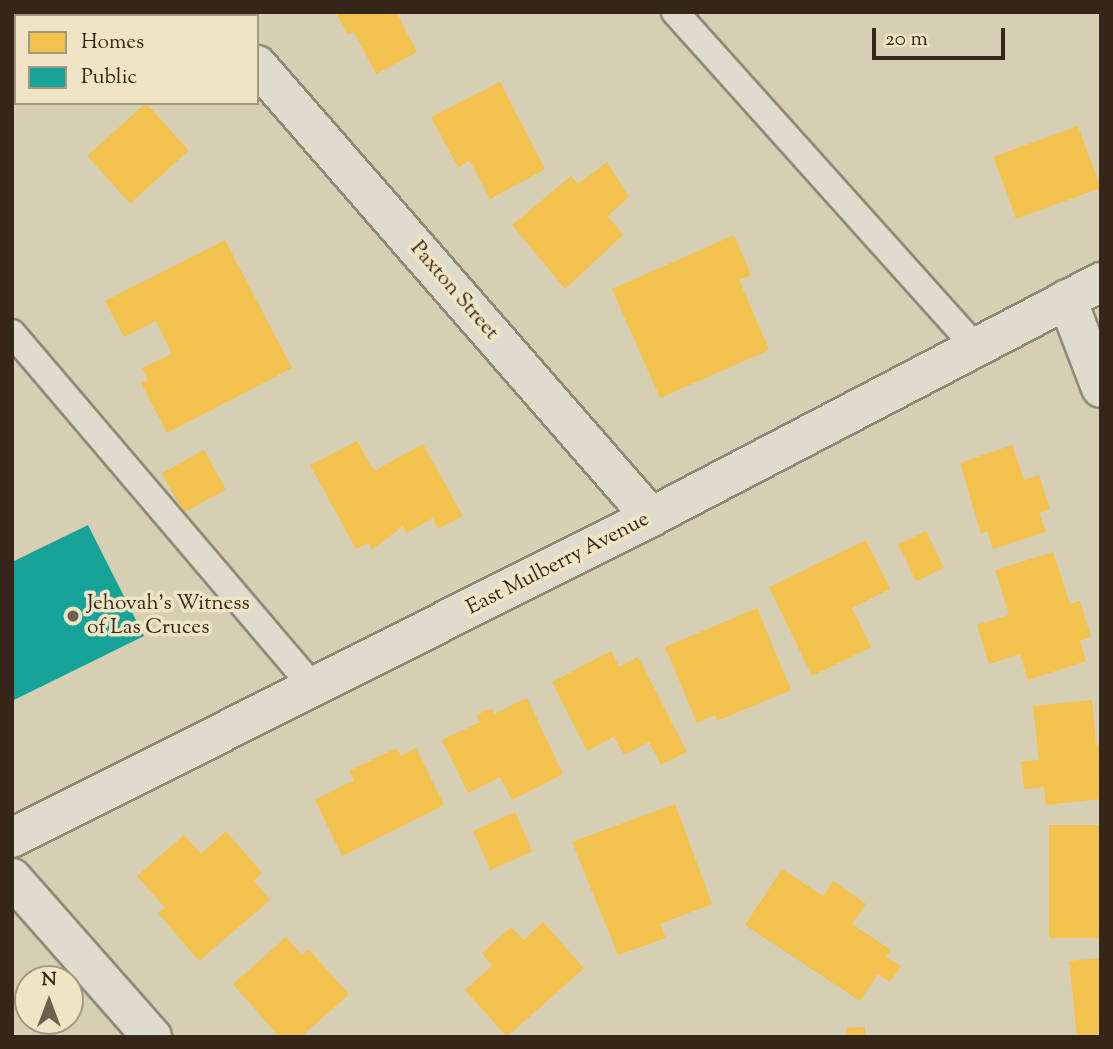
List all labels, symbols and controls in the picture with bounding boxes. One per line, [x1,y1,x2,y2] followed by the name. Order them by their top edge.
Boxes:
[14,14,259,105] legend
[875,14,1008,58] scale bar
[885,25,928,55] text: 20 m
[81,28,144,58] text: Homes
[81,63,137,93] text: Public
[404,237,504,345] street label: Paxton Street
[463,507,653,621] street label: East Mulberry Avenue
[87,591,250,641] place label: Jehovah's Witness of Las Cruces
[65,608,81,624] marker: Jehovah's Witness of Las Cruces
[14,965,84,1035] north arrow
[41,967,57,994] text: N

